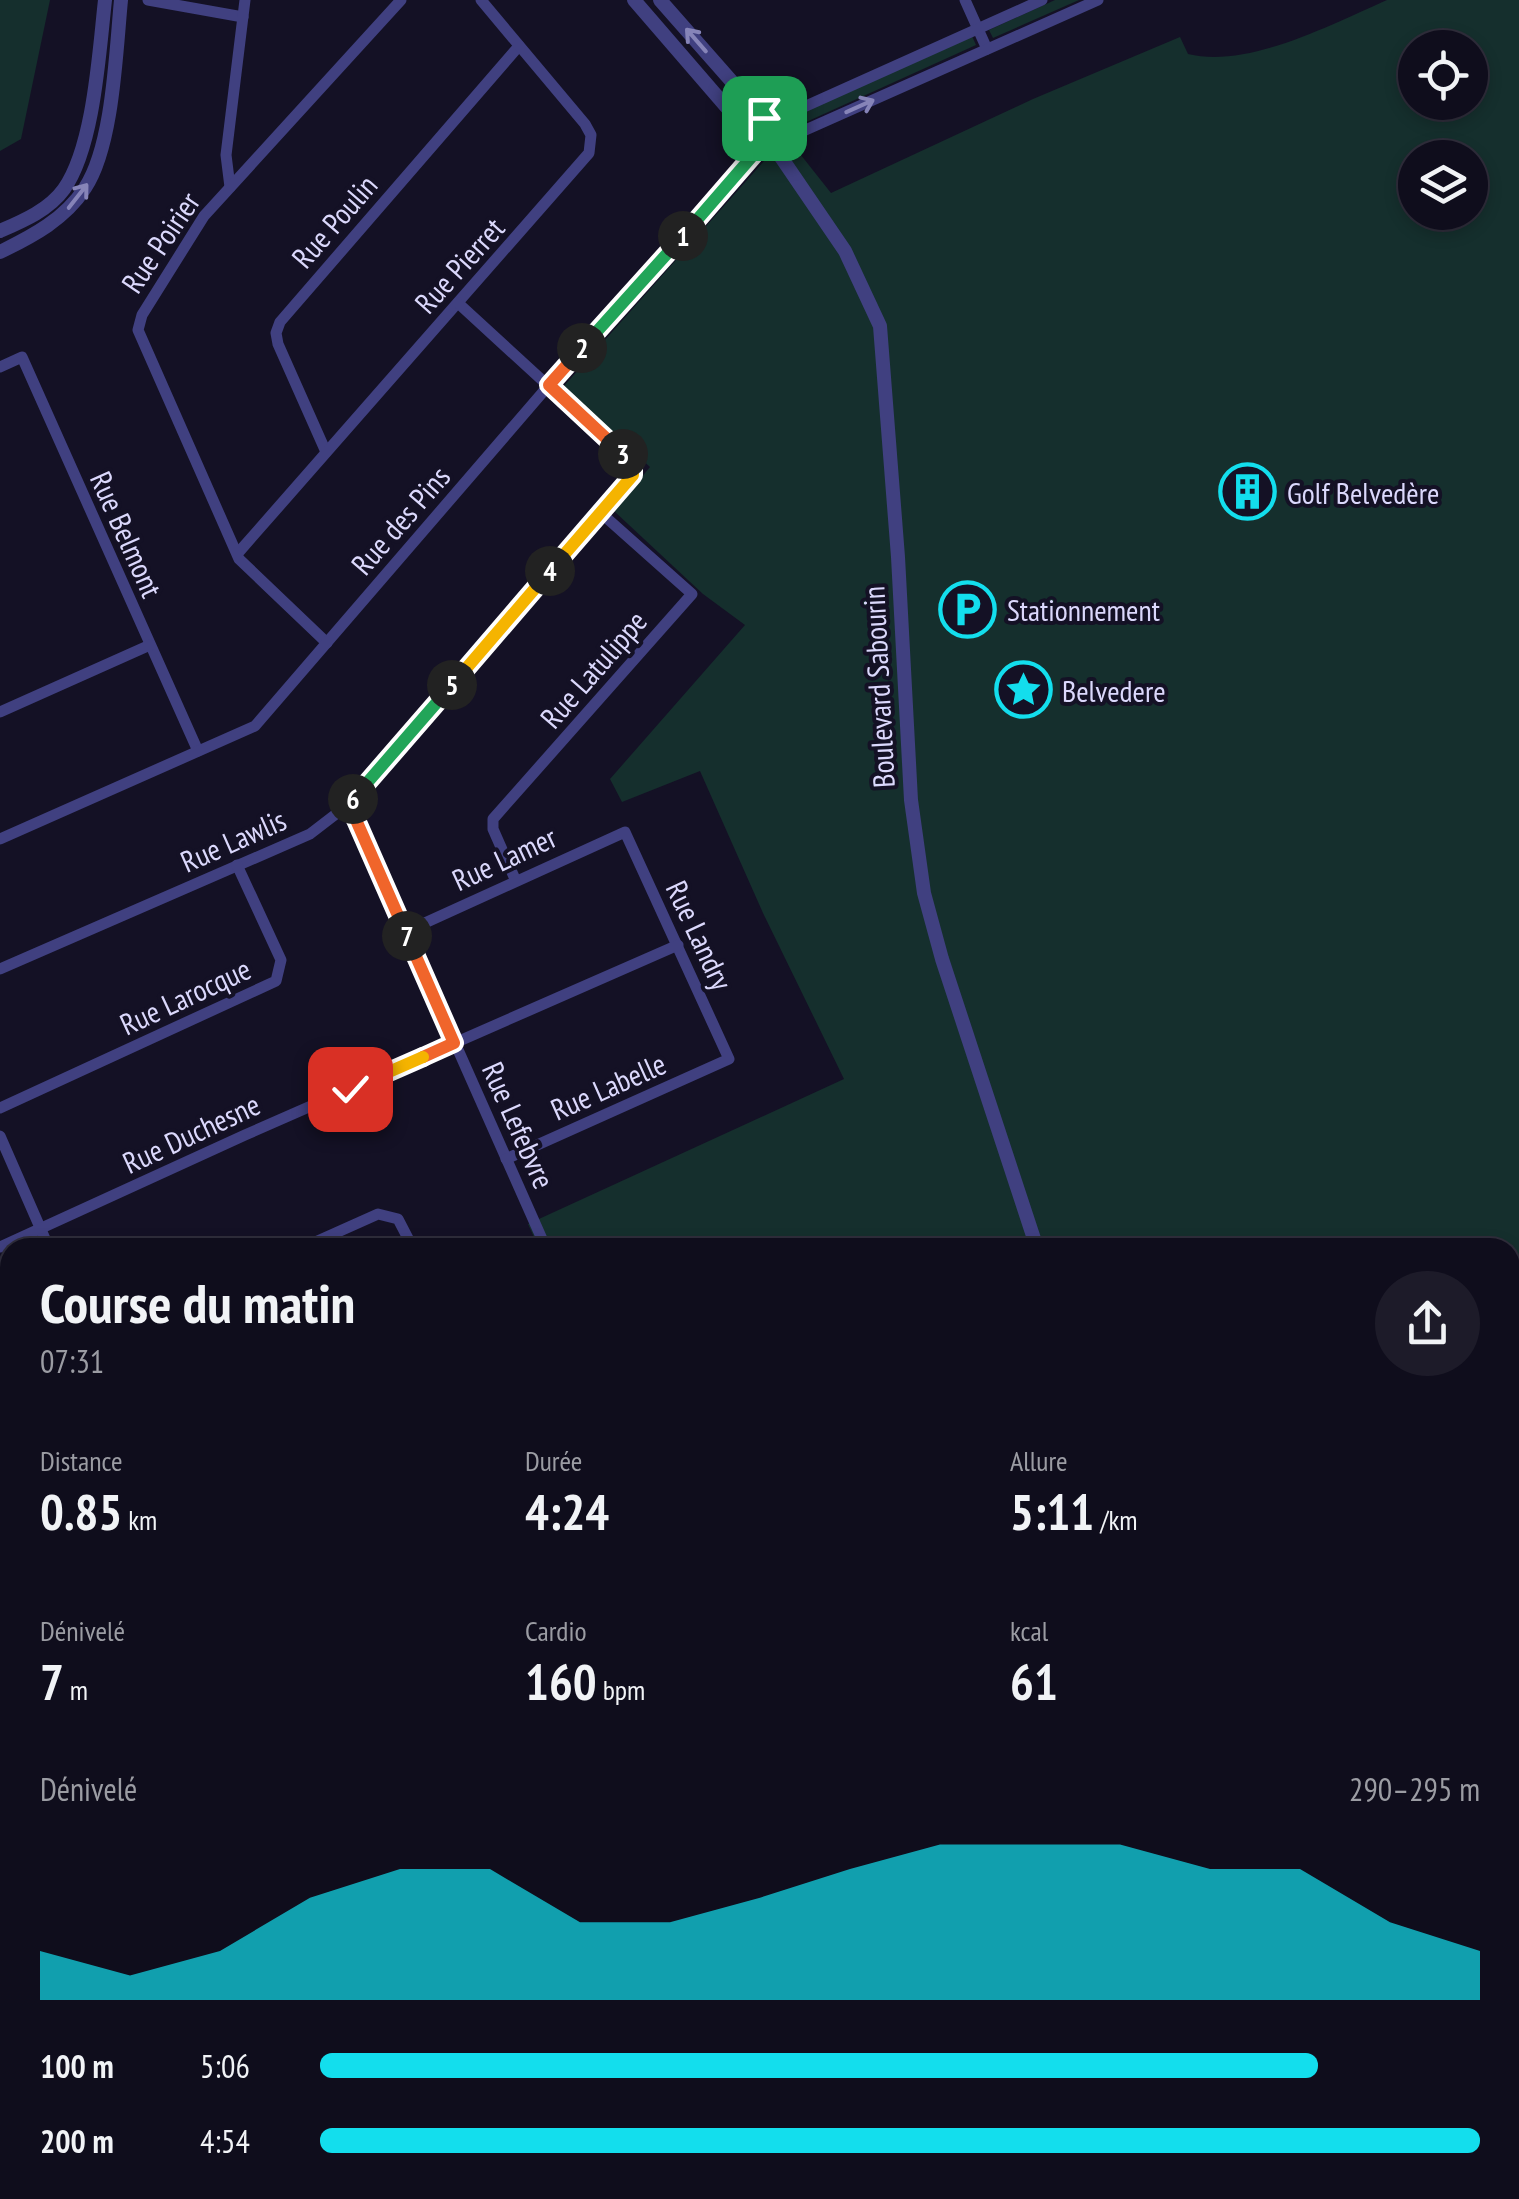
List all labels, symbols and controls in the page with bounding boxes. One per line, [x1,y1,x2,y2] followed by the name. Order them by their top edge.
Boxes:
[684,28,707,53] one-way arrow
[1398,30,1488,230] map controls
[1398,30,1488,120] button: locate
[722,76,807,161] pin
[737,91,792,146] icon: arrive
[844,96,875,114] one-way arrow
[1398,140,1488,230] button: layers
[283,166,385,276] street label: Rue Poulin
[67,183,89,209] one-way arrow
[112,183,208,300] street label: Rue Poirier
[406,208,513,321] street label: Rue Pierret
[658,211,708,261] pin: 1
[676,217,690,254] text: 1
[557,323,607,373] pin: 2
[575,329,589,366] text: 2
[598,429,648,479] pin: 3
[616,435,630,472] text: 3
[342,458,458,582] street label: Rue des Pins
[1218,462,1278,522] building icon: Golf Belvedère
[82,465,172,604] street label: Rue Belmont
[1287,473,1439,512] place label: Golf Belvedère
[525,546,575,596] pin: 4
[543,552,557,589] text: 4
[938,579,998,639] parking icon: Stationnement
[853,585,903,789] street label: Boulevard Sabourin
[1007,590,1161,629] place label: Stationnement
[531,602,655,736] street label: Rue Latulippe
[427,660,477,710] pin: 5
[993,660,1053,720] place icon: Belvedere
[445,666,459,703] text: 5
[1062,671,1166,710] place label: Belvedere
[328,774,378,824] pin: 6
[346,780,360,817] text: 6
[174,800,292,880] street label: Rue Lawlis
[446,817,563,899] street label: Rue Lamer
[658,874,742,996] street label: Rue Landry
[382,911,432,961] pin: 7
[400,917,414,954] text: 7
[113,949,257,1043] street label: Rue Larocque
[544,1043,672,1129] street label: Rue Labelle
[308,1047,393,1132] pin
[474,1056,564,1194] street label: Rue Lefebvre
[323,1062,378,1117] icon: check
[116,1084,266,1182] street label: Rue Duchesne
[40,1267,355,1338] text: Course du matin
[1375,1271,1480,1376] button: share
[40,1340,104,1382] text: 07:31
[40,1442,123,1479] text: Distance
[525,1442,582,1479] text: Durée
[1010,1442,1068,1479] text: Allure
[40,1479,122,1544] text: 0.85
[525,1479,609,1544] text: 4:24
[1010,1479,1094,1544] text: 5:11
[122,1501,157,1538] text: km
[1094,1501,1138,1538] text: /km
[40,1612,125,1649] text: Dénivelé
[525,1612,587,1649] text: Cardio
[1010,1612,1048,1649] text: kcal
[40,1649,64,1714] text: 7
[525,1649,597,1714] text: 160
[1010,1649,1058,1714] text: 61
[64,1671,88,1708] text: m
[597,1671,645,1708] text: bpm
[40,1768,137,1810] text: Dénivelé
[1349,1768,1480,1810] text: 290–295 m
[40,2045,114,2087] text: 100 m
[200,2045,250,2087] text: 5:06
[40,2120,114,2162] text: 200 m
[200,2120,250,2162] text: 4:54

